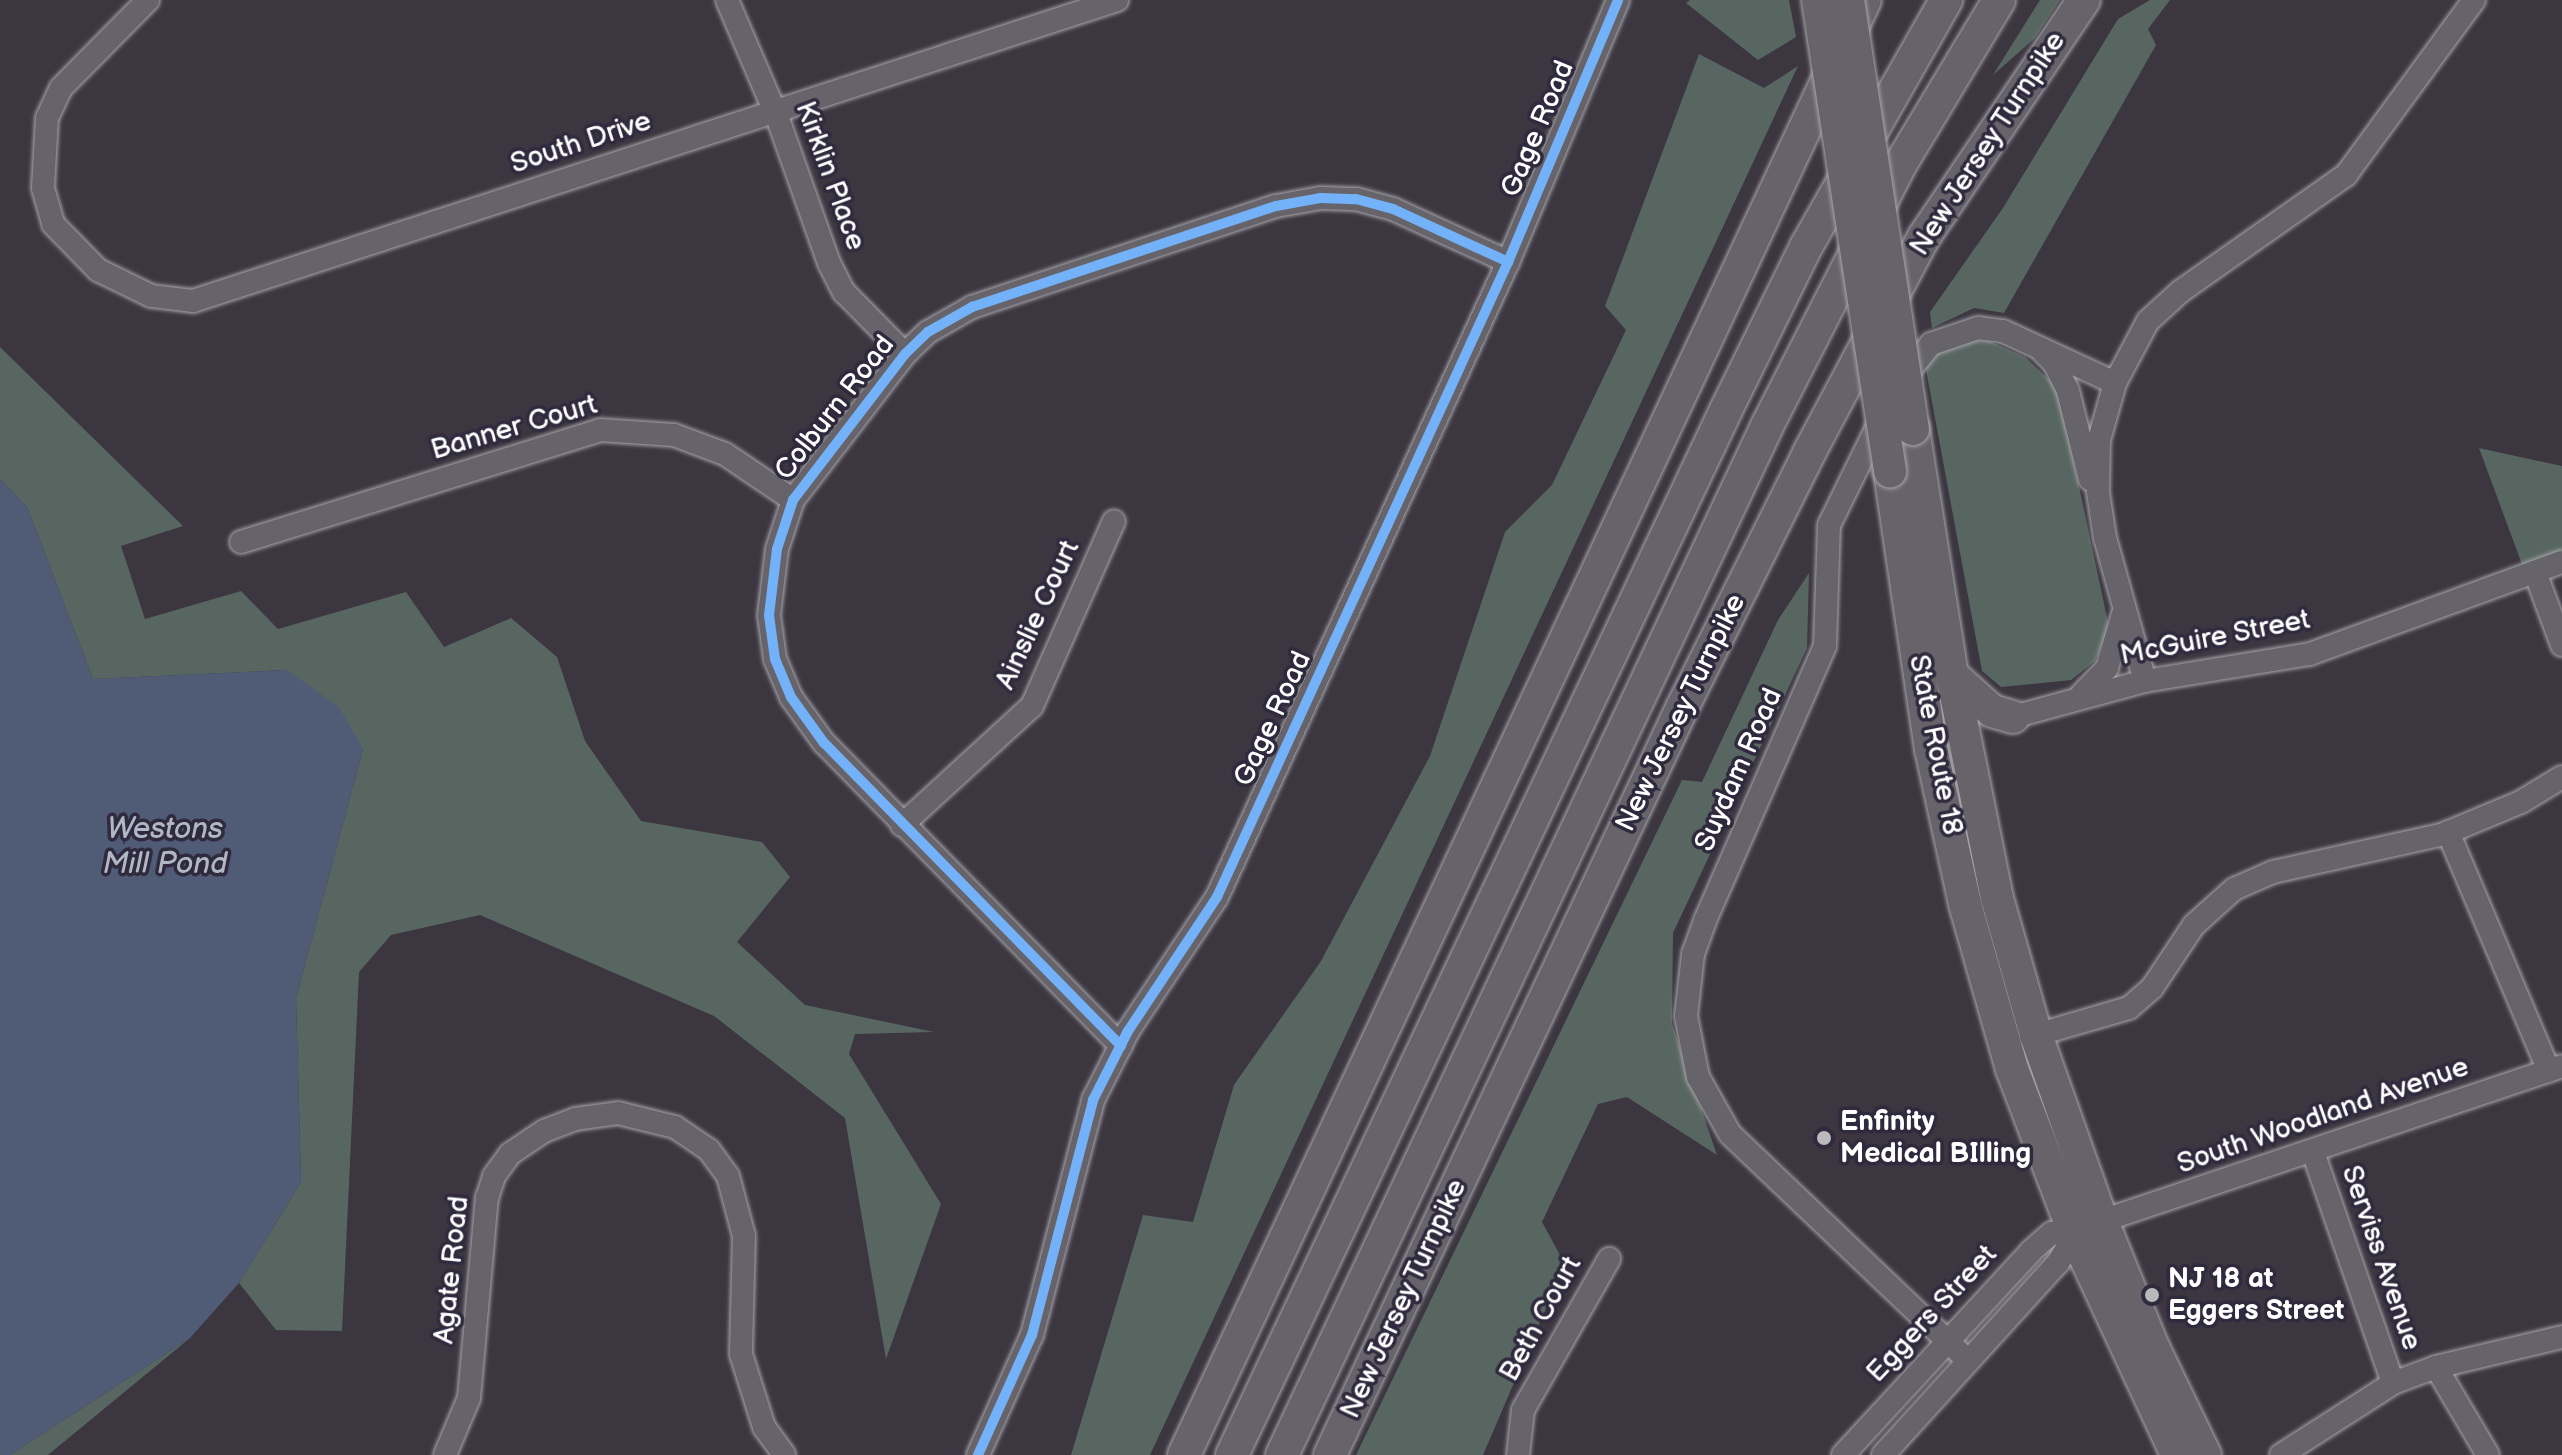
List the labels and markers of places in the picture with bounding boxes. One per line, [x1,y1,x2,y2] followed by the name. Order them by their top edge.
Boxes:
[1840,1105,2031,1171] place label: Enfinity Medical BIlling
[1815,1129,1833,1147] marker: Enfinity Medical BIlling
[2168,1262,2344,1328] place label: NJ 18 at Eggers Street
[2143,1286,2161,1304] marker: NJ 18 at Eggers Street

